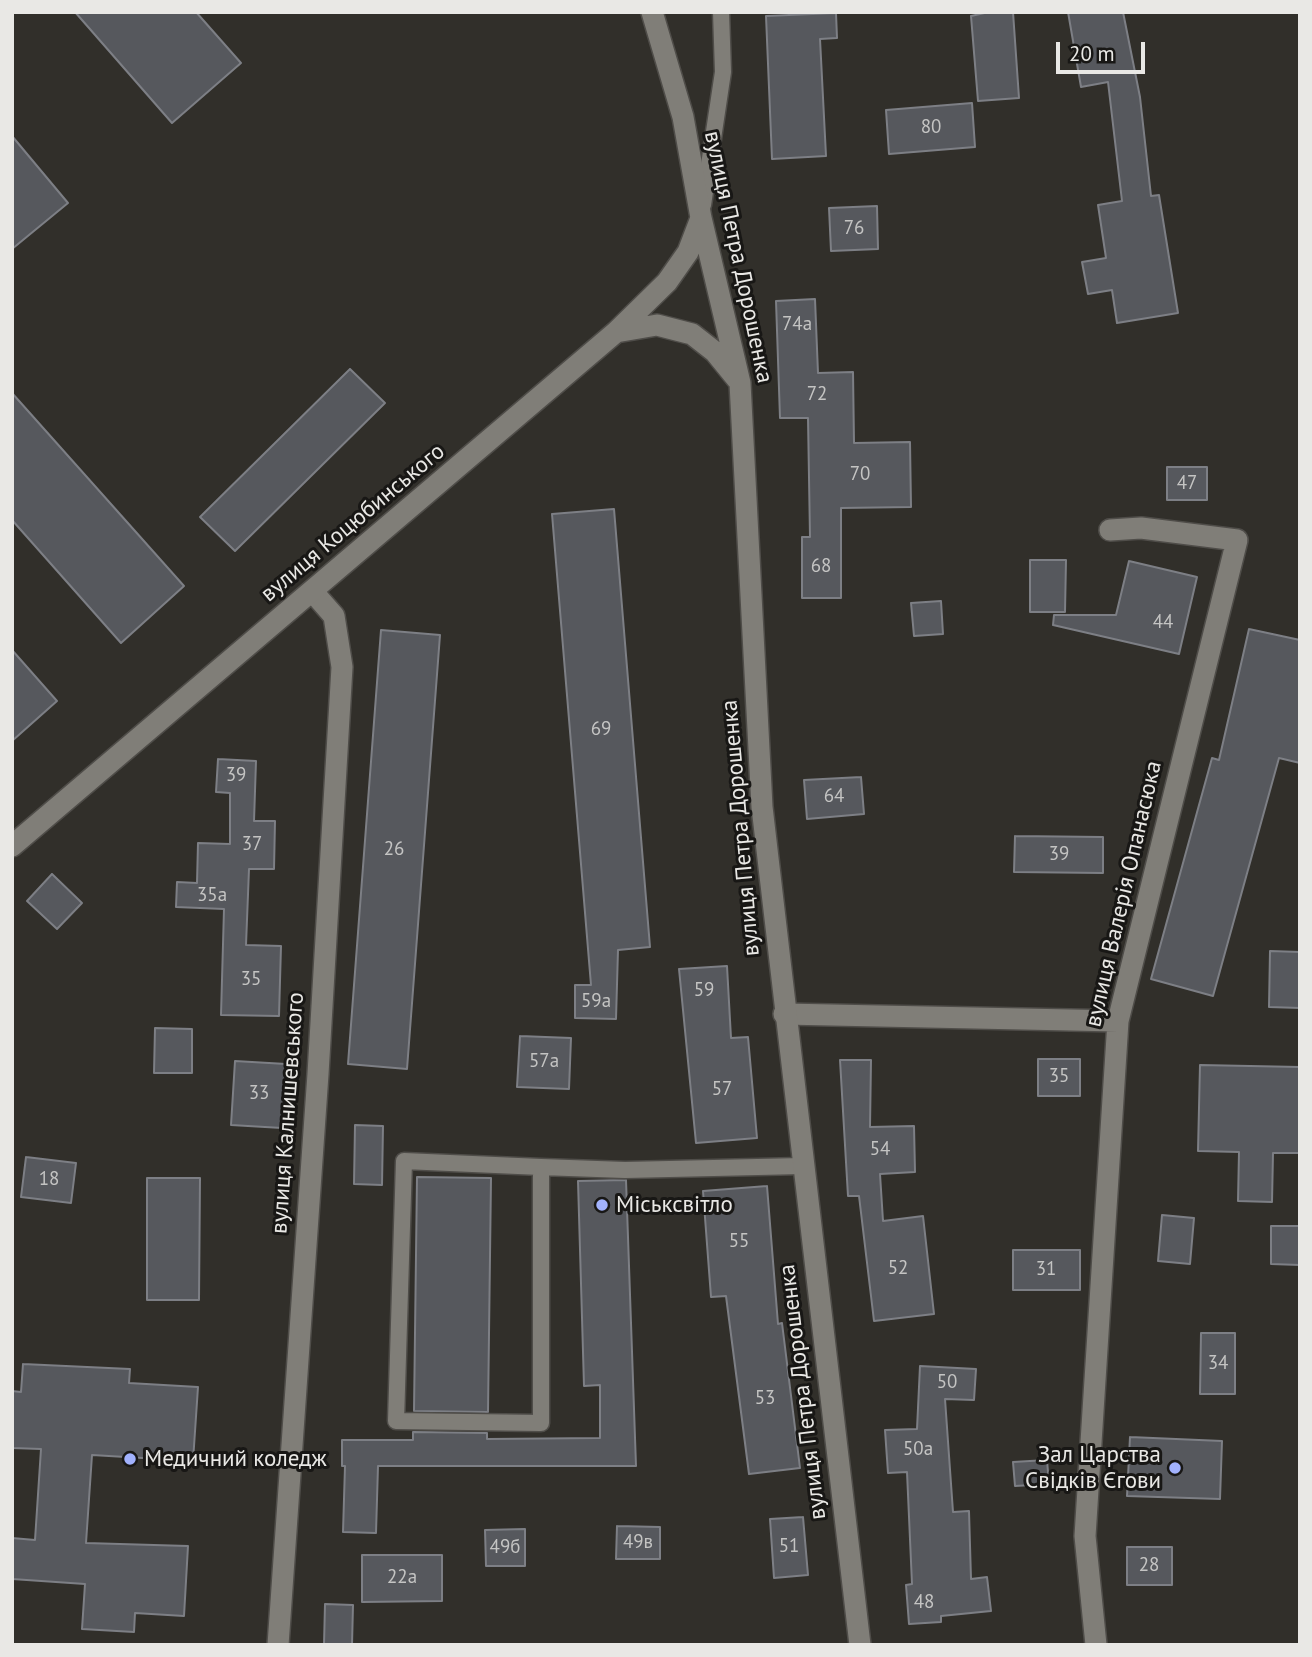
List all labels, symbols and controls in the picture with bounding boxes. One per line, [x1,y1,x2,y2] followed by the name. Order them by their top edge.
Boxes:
[1060,28,1149,72] scale bar
[1069,40,1115,67] text: 20 m
[921,117,941,139] house number: 80
[698,128,778,386] street label: вулиця Петра Дорошенка
[844,218,864,240] house number: 76
[782,314,812,336] house number: 74а
[807,384,827,406] house number: 72
[255,438,451,608] street label: вулиця Коцюбинського
[850,464,870,486] house number: 70
[1177,473,1197,495] house number: 47
[811,556,831,578] house number: 68
[1153,612,1173,634] house number: 44
[716,699,766,957] street label: вулиця Петра Дорошенка
[591,719,611,741] house number: 69
[1080,758,1168,1030] street label: вулиця Валерія Опанасюка
[226,765,246,787] house number: 39
[824,786,844,808] house number: 64
[242,834,262,856] house number: 37
[384,839,404,861] house number: 26
[1049,844,1069,866] house number: 39
[197,885,227,907] house number: 35а
[241,969,261,991] house number: 35
[694,980,714,1002] house number: 59
[266,991,310,1235] street label: вулиця Калнишевського
[581,991,611,1013] house number: 59а
[529,1051,559,1073] house number: 57а
[1049,1066,1069,1088] house number: 35
[712,1079,732,1101] house number: 57
[249,1083,269,1105] house number: 33
[870,1139,890,1161] house number: 54
[39,1169,59,1191] house number: 18
[616,1191,733,1219] place label: Міськсвітло
[594,1197,610,1213] marker: Міськсвітло
[729,1231,749,1253] house number: 55
[888,1258,908,1280] house number: 52
[1036,1259,1056,1281] house number: 31
[774,1263,832,1521] street label: вулиця Петра Дорошенка
[1208,1353,1228,1375] house number: 34
[937,1372,957,1394] house number: 50
[755,1388,775,1410] house number: 53
[903,1439,933,1461] house number: 50а
[1025,1441,1161,1495] place label: Зал Царства Свідків Єгови
[144,1445,327,1473] place label: Медичний коледж
[122,1451,138,1467] marker: Медичний коледж
[1167,1460,1183,1476] marker: Зал Царства Свідків Єгови
[623,1532,653,1554] house number: 49в
[779,1536,799,1558] house number: 51
[490,1537,520,1559] house number: 49б
[1139,1555,1159,1577] house number: 28
[387,1567,417,1589] house number: 22а
[914,1592,934,1614] house number: 48

